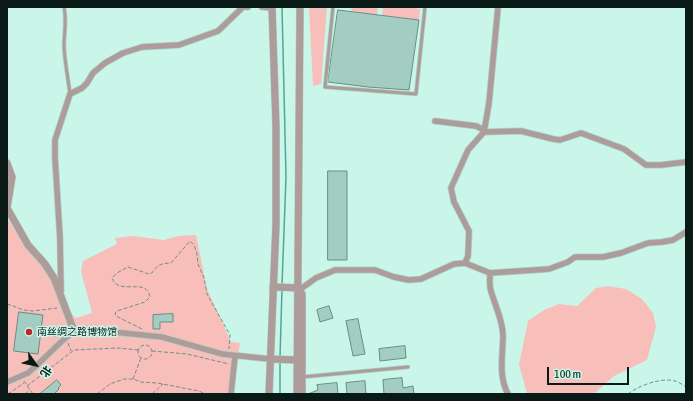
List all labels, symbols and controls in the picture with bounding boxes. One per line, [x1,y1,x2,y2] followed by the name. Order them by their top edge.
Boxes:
[37,326,117,338] place label: 南丝绸之路博物馆
[24,327,34,337] marker: 南丝绸之路博物馆
[16,345,56,385] north arrow
[549,359,631,385] scale bar
[38,364,54,379] text: 北
[554,367,581,381] text: 100 m

